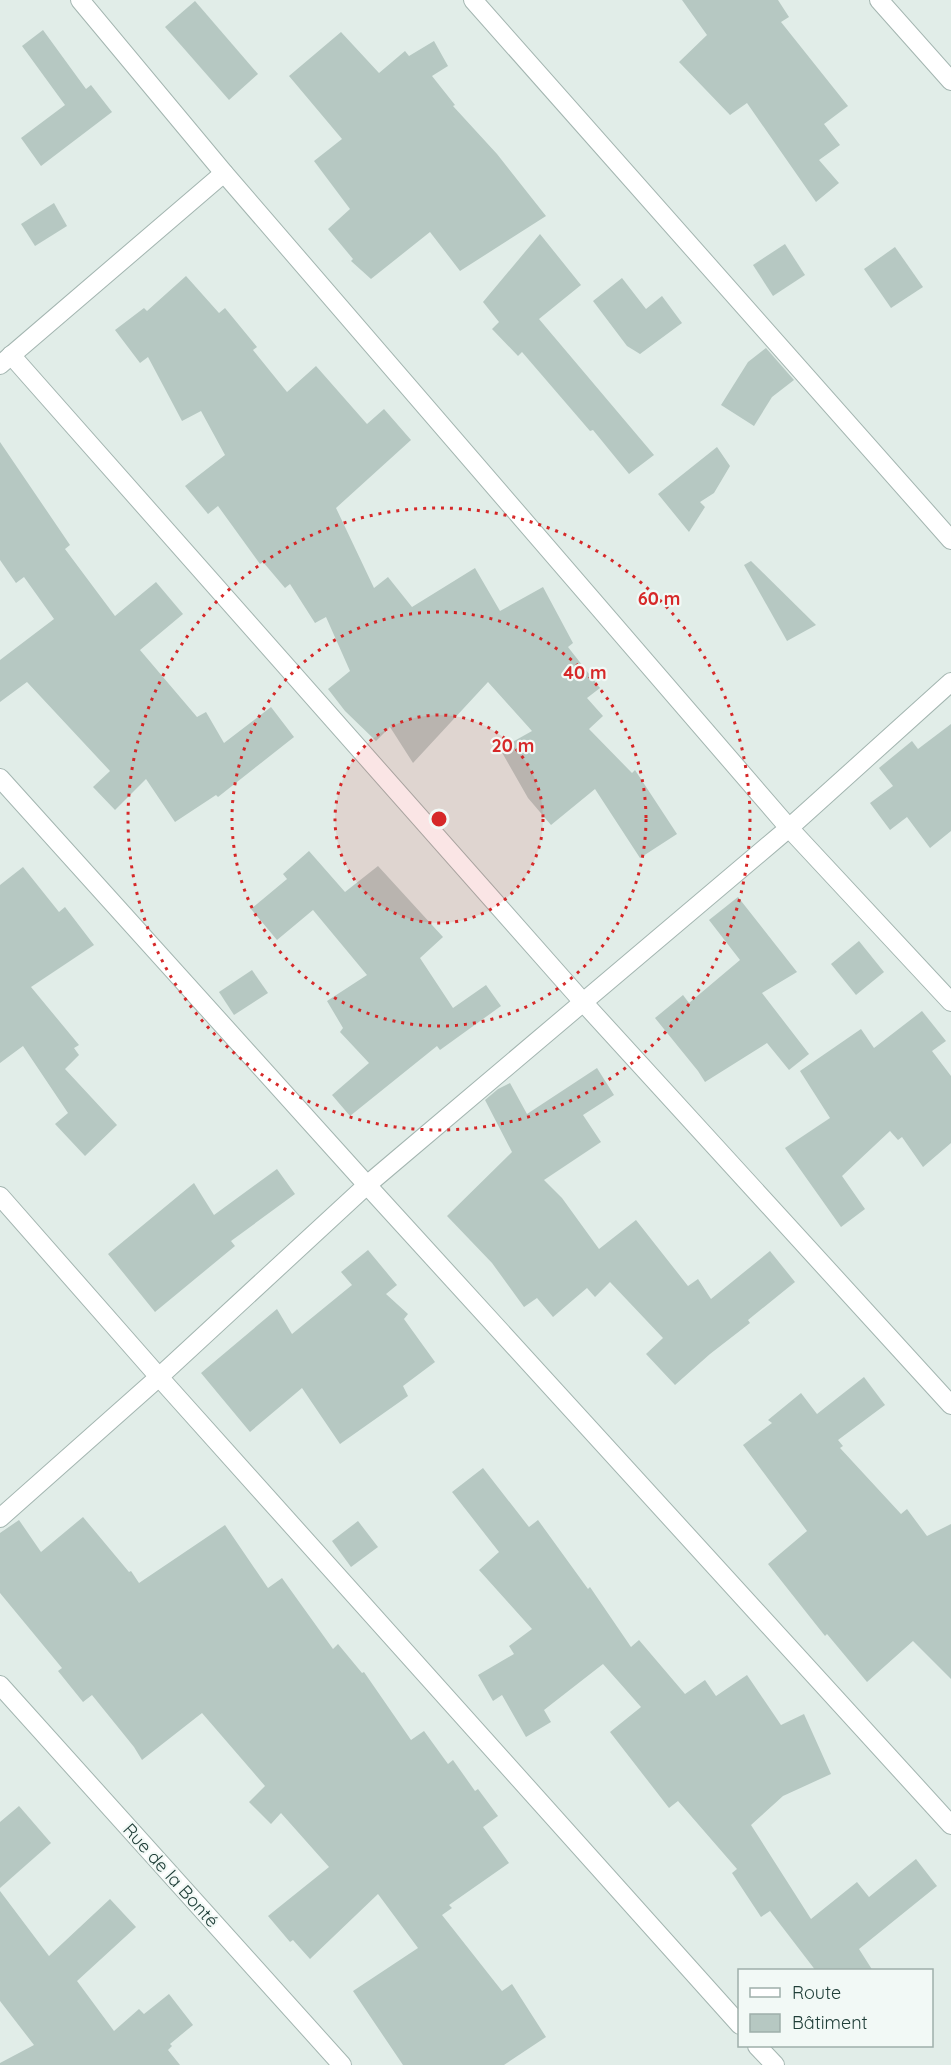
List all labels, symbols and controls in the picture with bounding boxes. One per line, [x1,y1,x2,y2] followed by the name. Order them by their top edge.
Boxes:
[638,587,680,610] text: 60 m
[563,661,607,684] text: 40 m
[492,734,534,757] text: 20 m
[429,809,449,829] centre of rings
[118,1818,224,1932] street label: Rue de la Bonté
[738,1969,933,2047] legend
[792,1981,841,2004] text: Route
[792,2011,868,2034] text: Bâtiment

